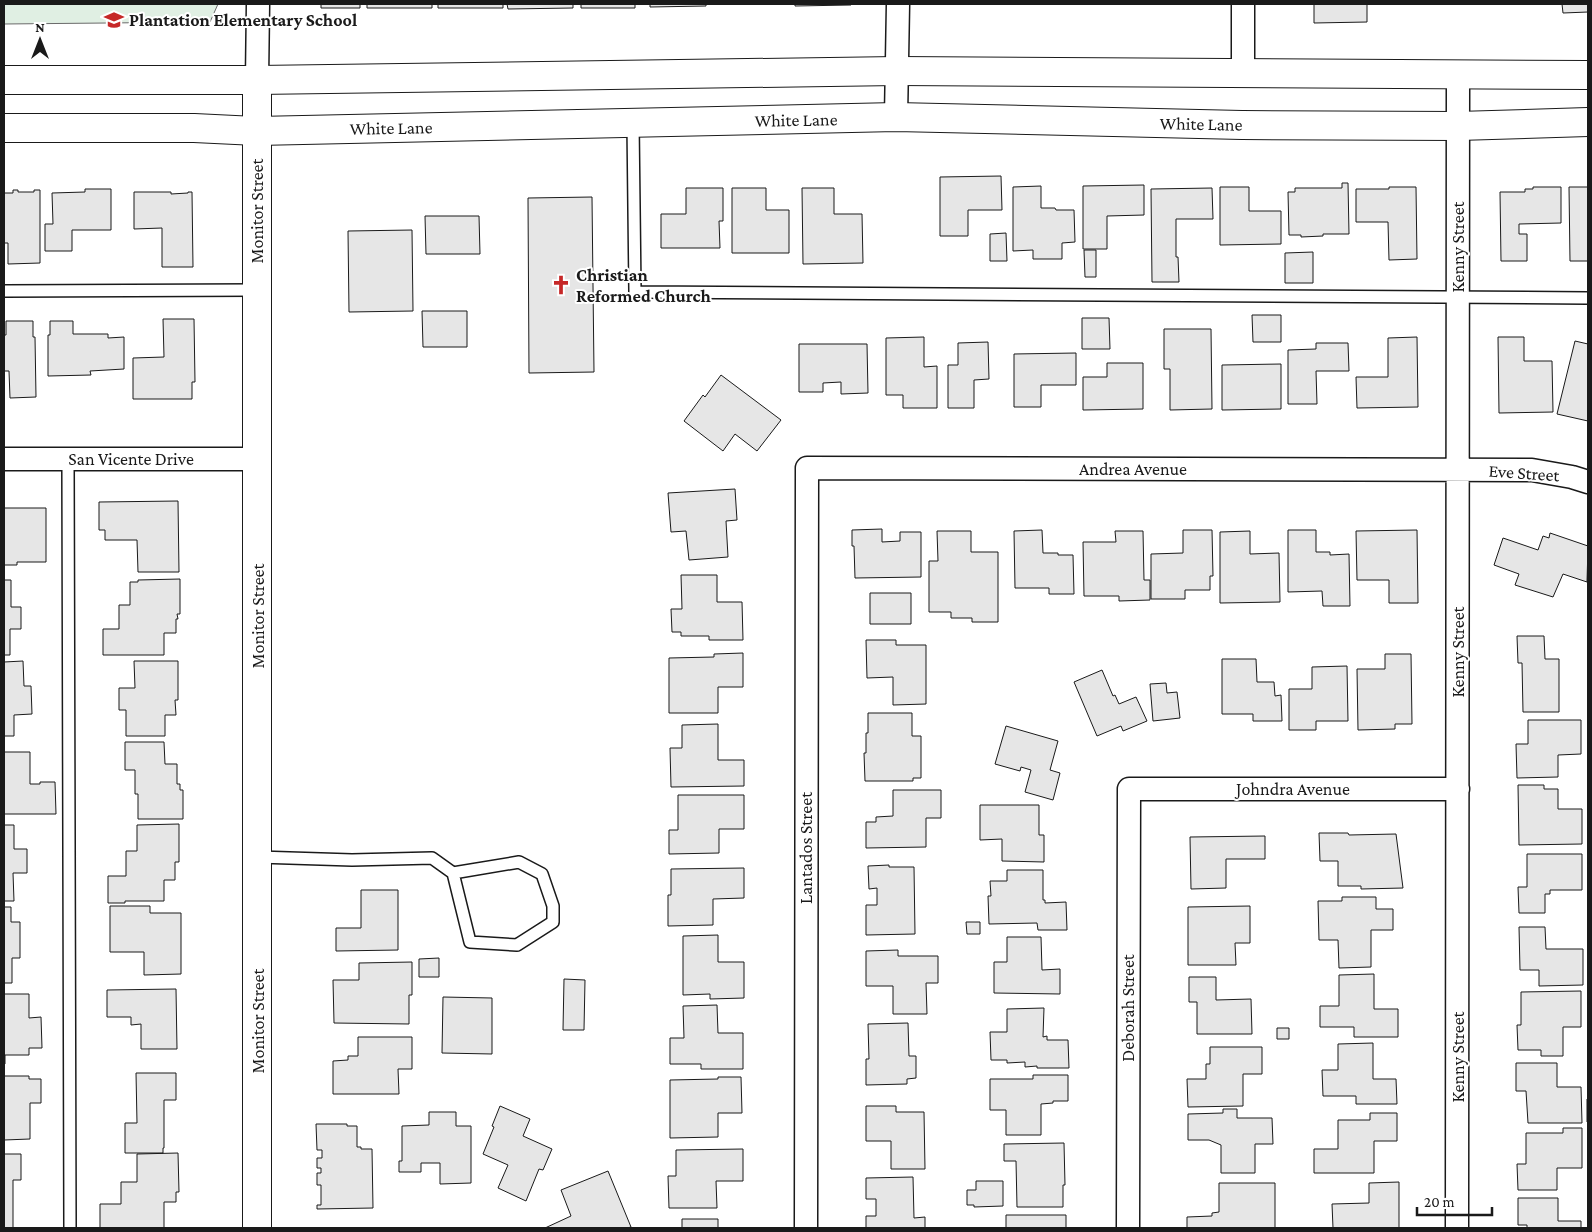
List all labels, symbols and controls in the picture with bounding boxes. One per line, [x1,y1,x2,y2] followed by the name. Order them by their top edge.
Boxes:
[103,9,125,31] school or university icon: Plantation Elementary School
[129,10,357,30] place label: Plantation Elementary School
[15,15,65,65] north arrow
[35,19,45,35] text: N
[754,109,838,131] street label: White Lane
[1159,113,1243,135] street label: White Lane
[349,117,433,139] street label: White Lane
[247,157,267,263] street label: Monitor Street
[1448,200,1468,293] street label: Kenny Street
[576,265,711,306] place label: Christian Reformed Church
[550,274,572,296] church icon: Christian Reformed Church
[68,449,194,469] street label: San Vicente Drive
[1079,459,1187,479] street label: Andrea Avenue
[1488,461,1561,486] street label: Eve Street
[248,562,268,668] street label: Monitor Street
[1448,605,1468,698] street label: Kenny Street
[1234,779,1350,799] street label: Johndra Avenue
[796,791,816,904] street label: Lantados Street
[1118,953,1138,1062] street label: Deborah Street
[248,967,268,1073] street label: Monitor Street
[1448,1010,1468,1103] street label: Kenny Street
[1417,1184,1492,1216] scale bar
[1424,1194,1455,1210] text: 20 m

